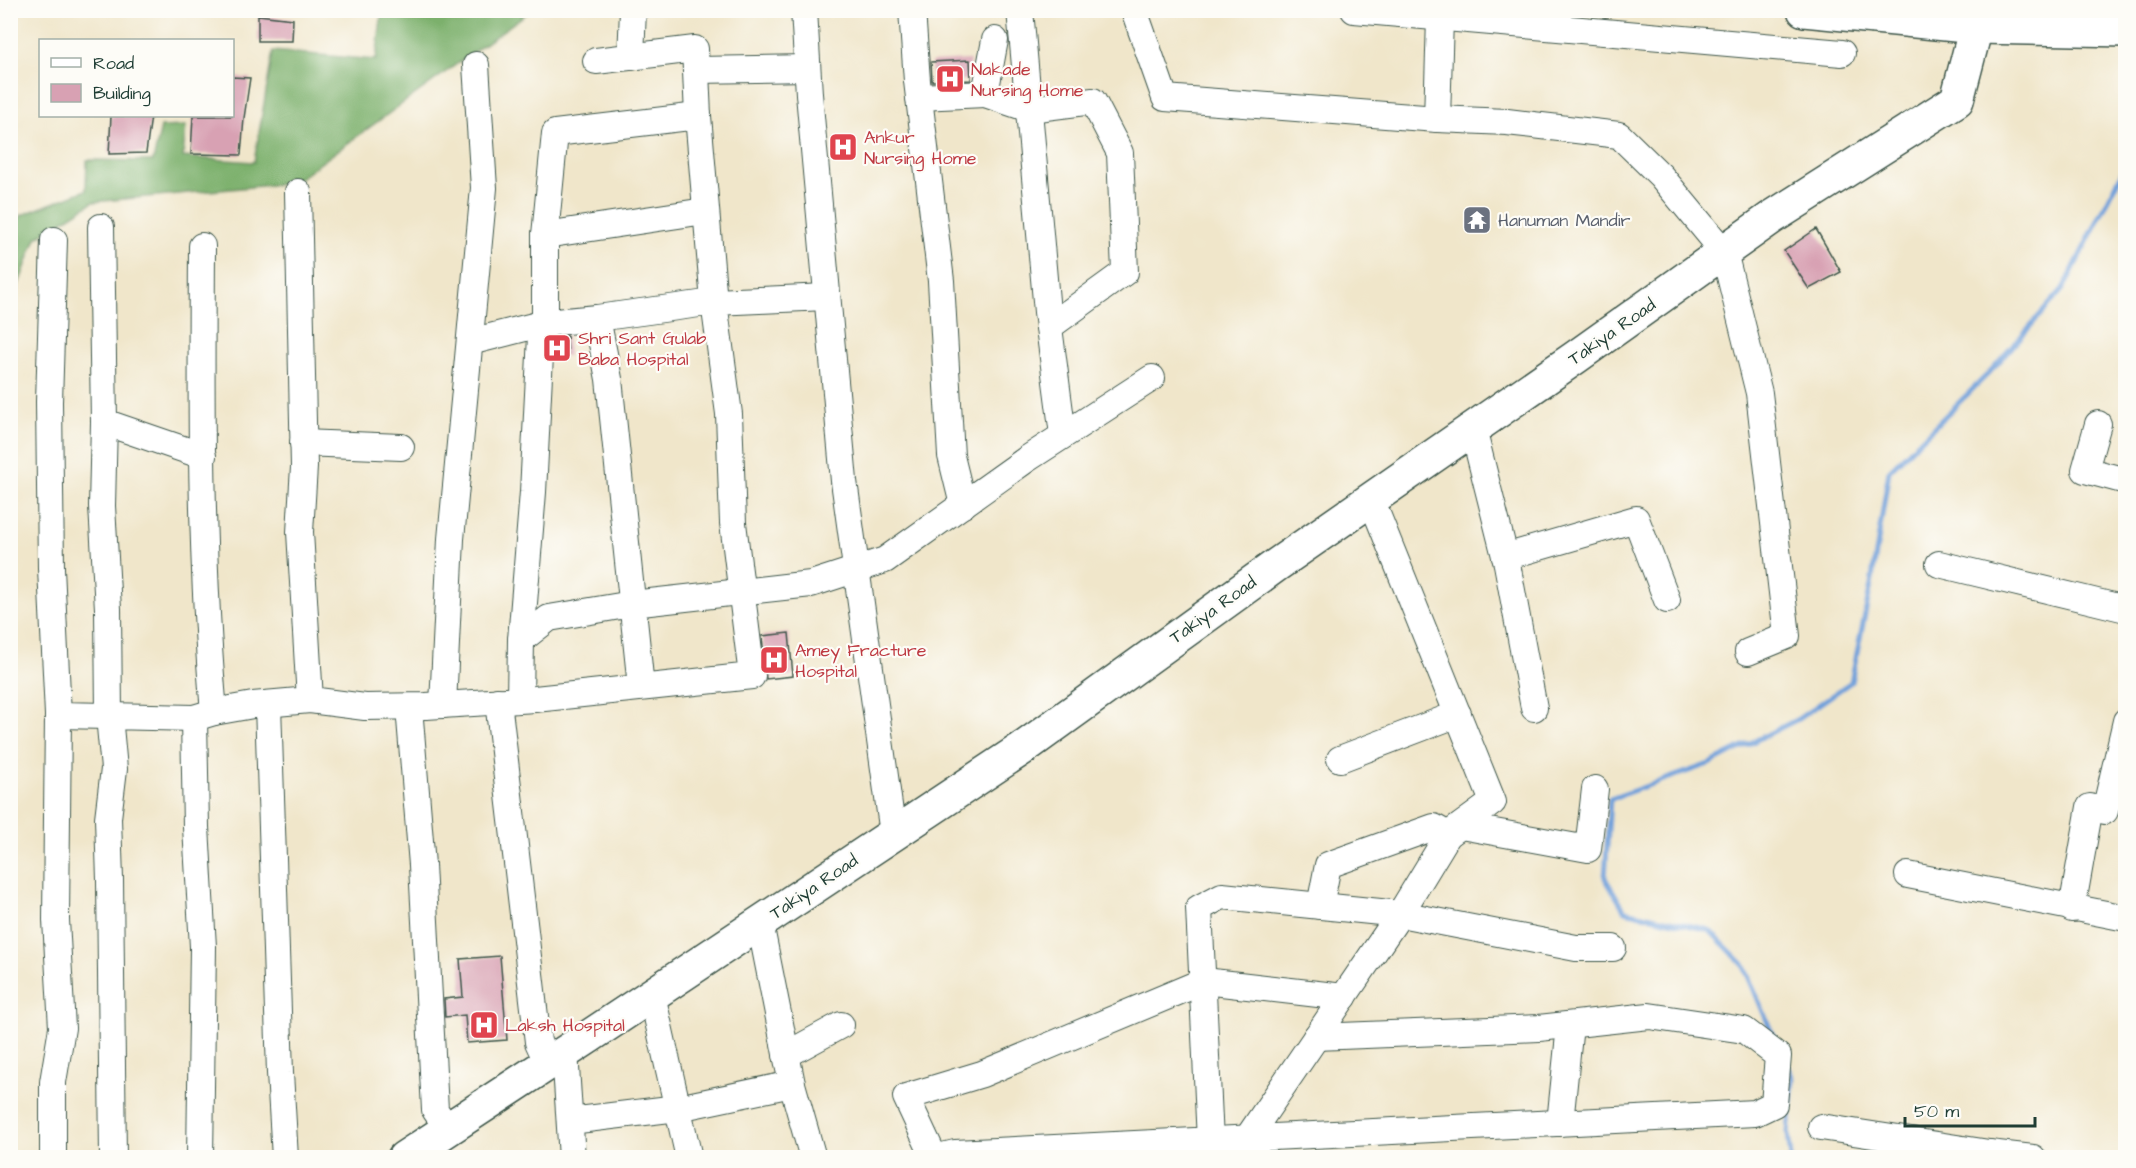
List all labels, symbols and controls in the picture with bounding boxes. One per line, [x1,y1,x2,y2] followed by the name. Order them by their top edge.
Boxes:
[39,39,234,117] legend
[93,51,134,76] text: Road
[971,57,1084,104] place label: Nakade Nursing Home
[934,63,966,95] hospital icon: Nakade Nursing Home
[93,81,151,107] text: Building
[864,125,977,172] place label: Ankur Nursing Home
[827,131,859,163] hospital icon: Ankur Nursing Home
[1461,204,1493,236] temple icon: Hanuman Mandir
[1498,208,1631,233] place label: Hanuman Mandir
[1563,293,1661,372] street label: Takiya Road
[578,326,706,372] place label: Shri Sant Gulab Baba Hospital
[541,332,573,364] hospital icon: Shri Sant Gulab Baba Hospital
[1164,570,1262,651] street label: Takiya Road
[795,638,927,684] place label: Amey Fracture Hospital
[758,644,790,676] hospital icon: Amey Fracture Hospital
[765,848,864,927] street label: Takiya Road
[468,1009,500,1041] hospital icon: Laksh Hospital
[505,1013,625,1038] place label: Laksh Hospital
[1905,1090,2036,1128] scale bar
[1914,1099,1959,1124] text: 50 m

